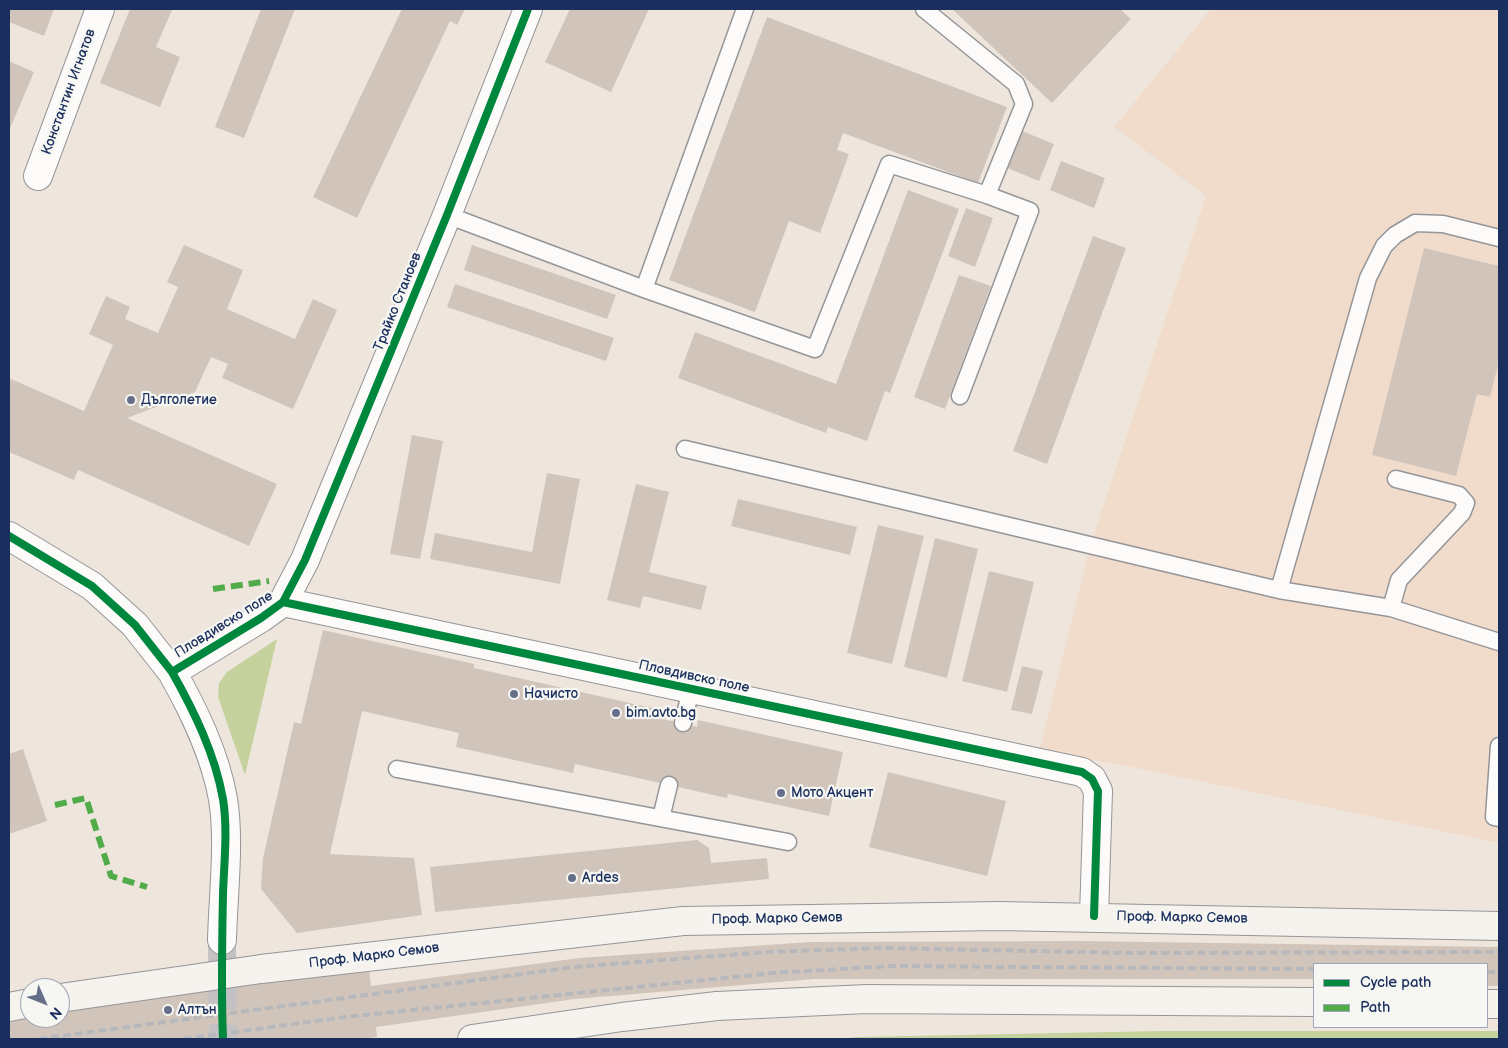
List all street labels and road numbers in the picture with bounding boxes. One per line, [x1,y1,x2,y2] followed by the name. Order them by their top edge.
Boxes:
[38,27,100,157] street label: Константин Игнатов
[371,250,425,354] street label: Трайко Станоев
[172,588,276,662] street label: Пловдивско поле
[637,657,751,697] street label: Пловдивско поле
[1116,908,1248,928] street label: Проф. Марко Семов
[711,909,843,929] street label: Проф. Марко Семов
[308,940,440,972] street label: Проф. Марко Семов

